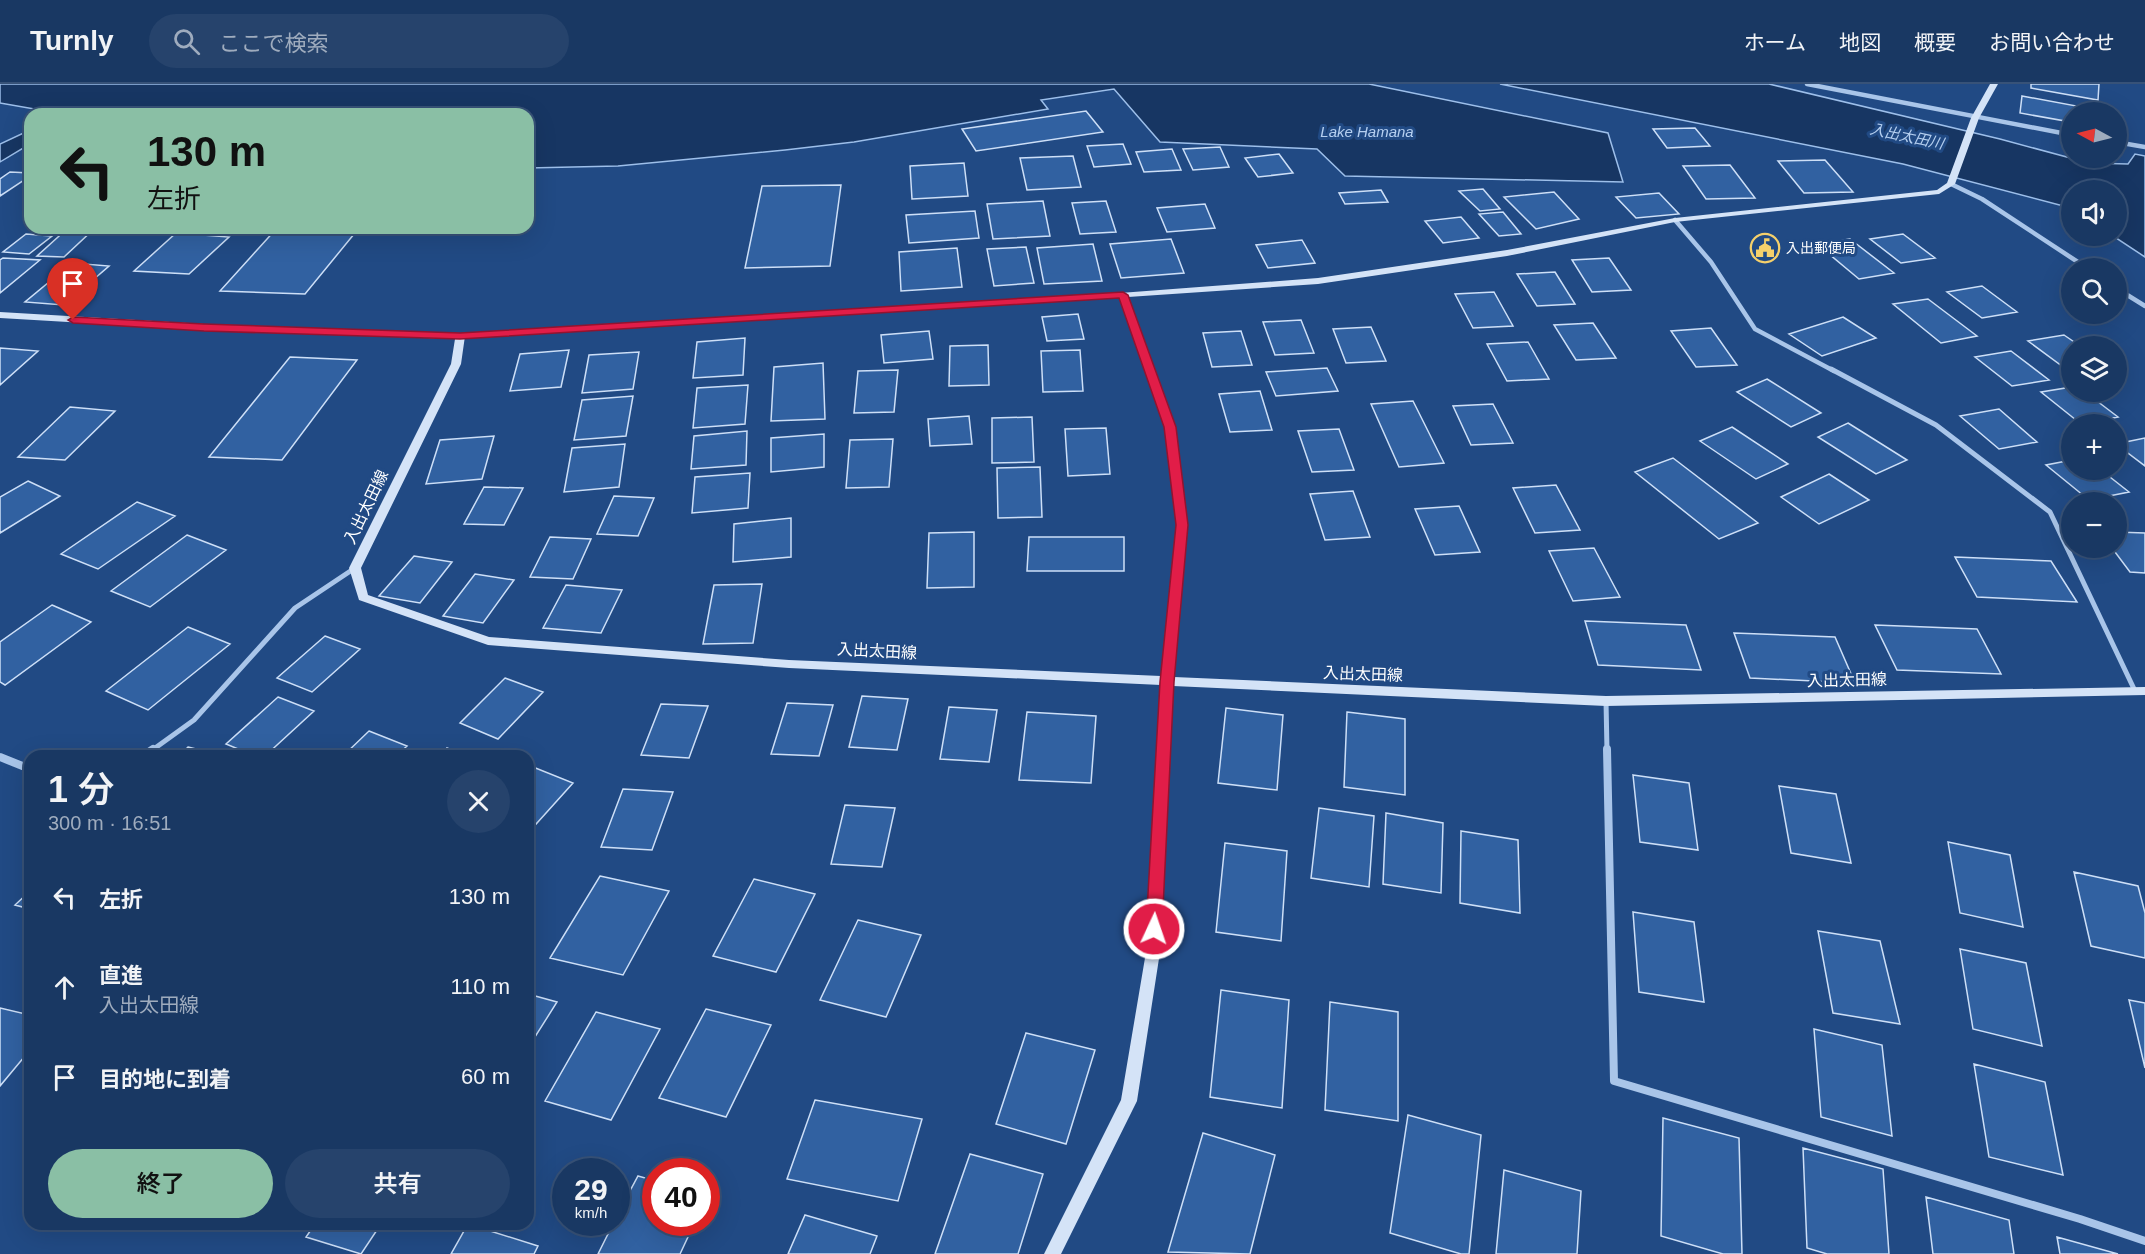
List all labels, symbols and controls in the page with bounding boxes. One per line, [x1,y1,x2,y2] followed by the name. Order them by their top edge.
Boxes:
[149,14,569,68] search box
[30,25,113,56] text: Turnly
[170,25,203,58] icon: search
[218,31,329,56] text: ここで検索
[1744,31,1806,54] text: ホーム
[1839,31,1881,54] text: 地図
[1914,31,1956,54] text: 概要
[1989,31,2115,54] text: お問い合わせ
[2061,102,2127,168] north arrow
[2061,102,2127,558] map controls
[1869,120,1947,153] water label: 入出太田川
[1320,123,1414,140] water label: Lake Hamana
[147,128,266,175] text: 130 m
[48,132,126,210] icon: left
[2061,180,2127,246] button: sound
[147,184,201,214] text: 左折
[1749,232,1781,264] public building icon: 入出郵便局
[1786,240,1856,256] place label: 入出郵便局
[47,258,98,320] pin
[2061,258,2127,324] button: search
[56,267,89,300] icon: arrive
[2061,336,2127,402] button: layers
[2061,414,2127,480] button: +
[341,467,391,547] street label: 入出太田線
[2061,492,2127,558] button: −
[837,640,917,662] street label: 入出太田線
[1323,664,1403,684] street label: 入出太田線
[1807,671,1887,689] street label: 入出太田線
[48,769,114,810] text: 1 分
[447,770,510,833] button: close
[48,812,171,834] text: 300 m · 16:51
[48,881,81,914] icon: left
[449,884,510,909] text: 130 m
[99,887,143,912] text: 左折
[1122,897,1186,961] position arrow
[99,963,143,988] text: 直進
[48,971,81,1004] icon: ahead
[450,974,510,999] text: 110 m
[99,994,199,1016] text: 入出太田線
[48,1061,81,1094] icon: arrive
[461,1064,510,1089] text: 60 m
[99,1067,231,1092] text: 目的地に到着
[48,1149,273,1218] button: 終了
[285,1149,510,1218] button: 共有
[642,1158,720,1236] speed limit sign: 40
[574,1173,608,1206] text: 29
[575,1204,607,1221] text: km/h

